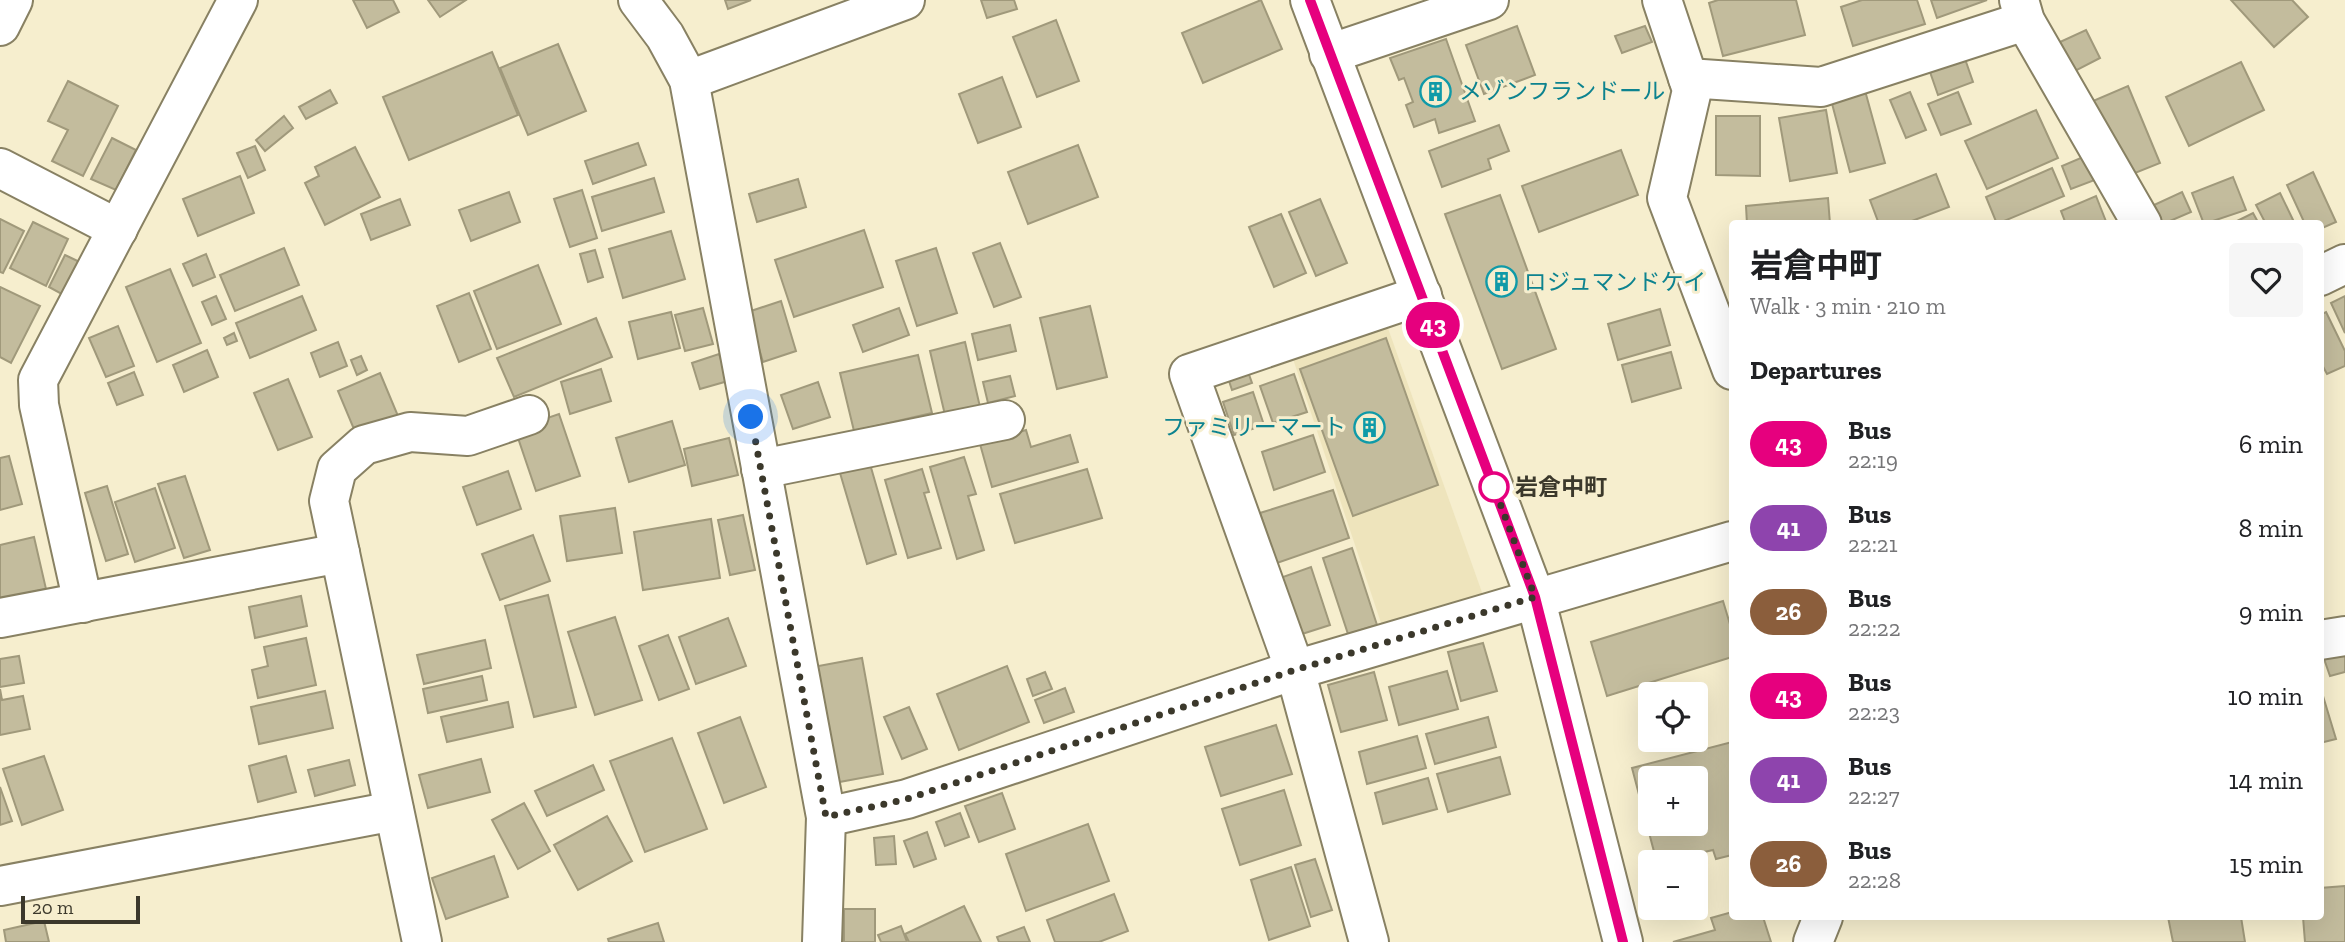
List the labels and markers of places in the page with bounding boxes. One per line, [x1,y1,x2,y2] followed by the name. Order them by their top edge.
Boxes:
[1419,74,1453,108] building icon: メゾンフランドール
[1459,77,1665,105] place label: メゾンフランドール
[1484,265,1518,299] building icon: ロジュマンドケイ
[1524,268,1706,296] place label: ロジュマンドケイ
[1352,410,1386,444] building icon: ファミリーマート
[1162,413,1346,441] place label: ファミリーマート
[1479,472,1509,502] marker: 岩倉中町
[1515,473,1607,501] place label: 岩倉中町

